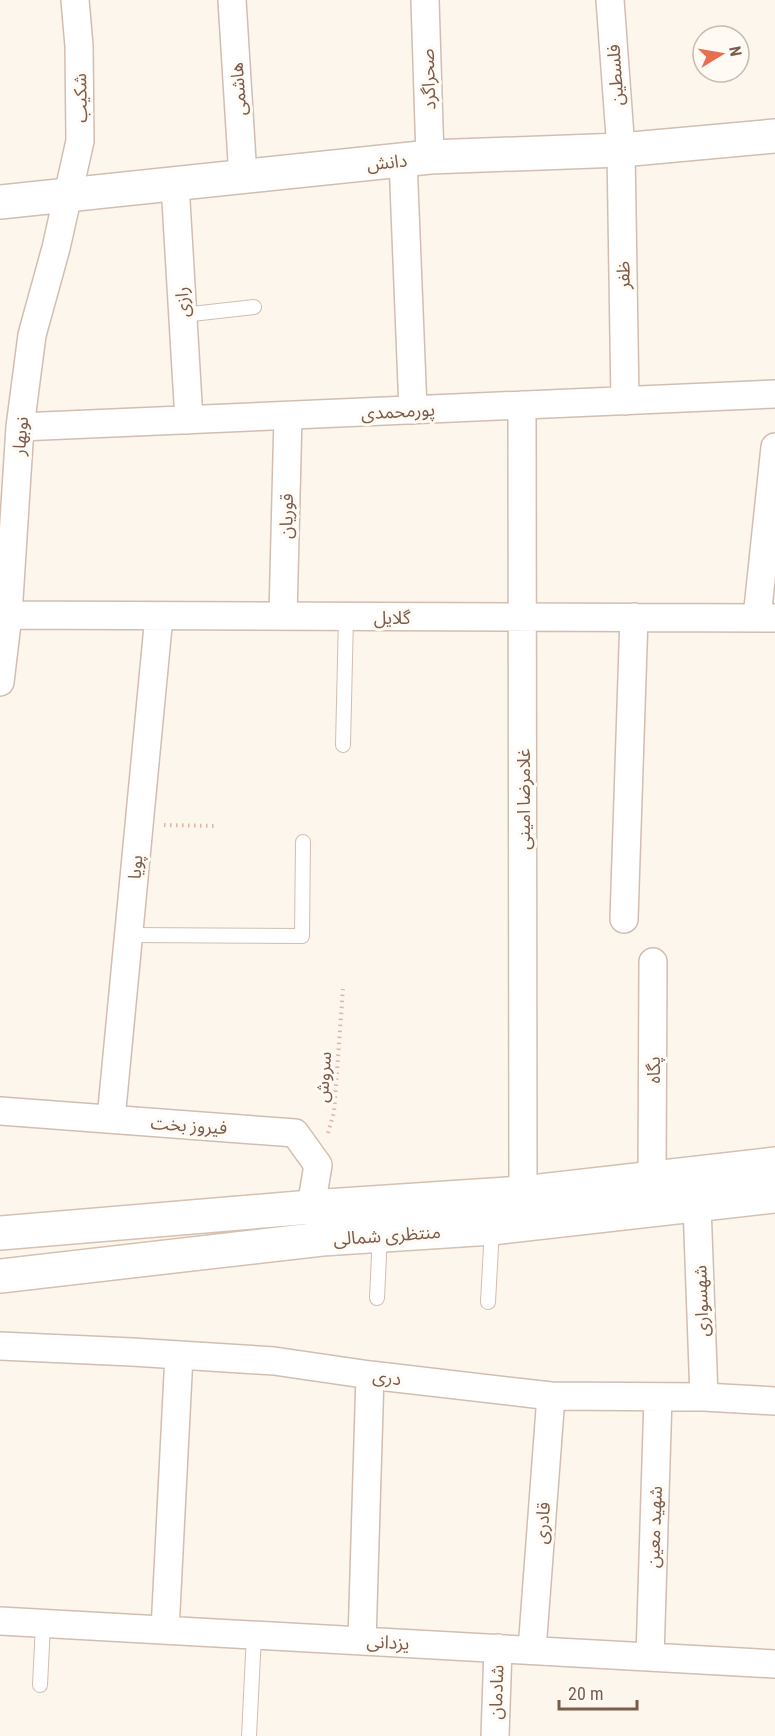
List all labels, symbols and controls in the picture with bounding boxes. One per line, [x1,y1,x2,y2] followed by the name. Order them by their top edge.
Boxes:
[691,24,751,84] north arrow
[602,44,629,106] street label: فلسطین
[725,45,745,58] text: N
[416,48,441,110] street label: صحراگرد
[226,62,251,116] street label: هاشمی
[69,73,91,123] street label: شکیب
[366,149,408,176] street label: دانش
[612,261,635,290] street label: ظفر
[171,286,194,318] street label: رازی
[360,399,436,425] street label: پورمحمدی
[8,416,33,458] street label: نوبهار
[275,493,298,539] street label: قوریان
[374,607,411,629] street label: گلایل
[513,748,535,850] street label: غلامرضا امینی
[123,854,148,880] street label: پویا
[311,1051,336,1103] street label: سروش
[643,1056,665,1084] street label: پگاه
[150,1112,228,1139] street label: فیروز بخت
[333,1221,442,1250] street label: منتظری شمالی
[689,1265,714,1337] street label: شهسواری
[371,1365,403,1390] street label: دری
[642,1485,667,1569] street label: شهید معین
[530,1501,555,1545] street label: قادری
[366,1630,410,1655] street label: یزدانی
[485,1664,508,1720] street label: شادمان
[559,1673,637,1711] scale bar
[568,1683,603,1704] text: 20 m

